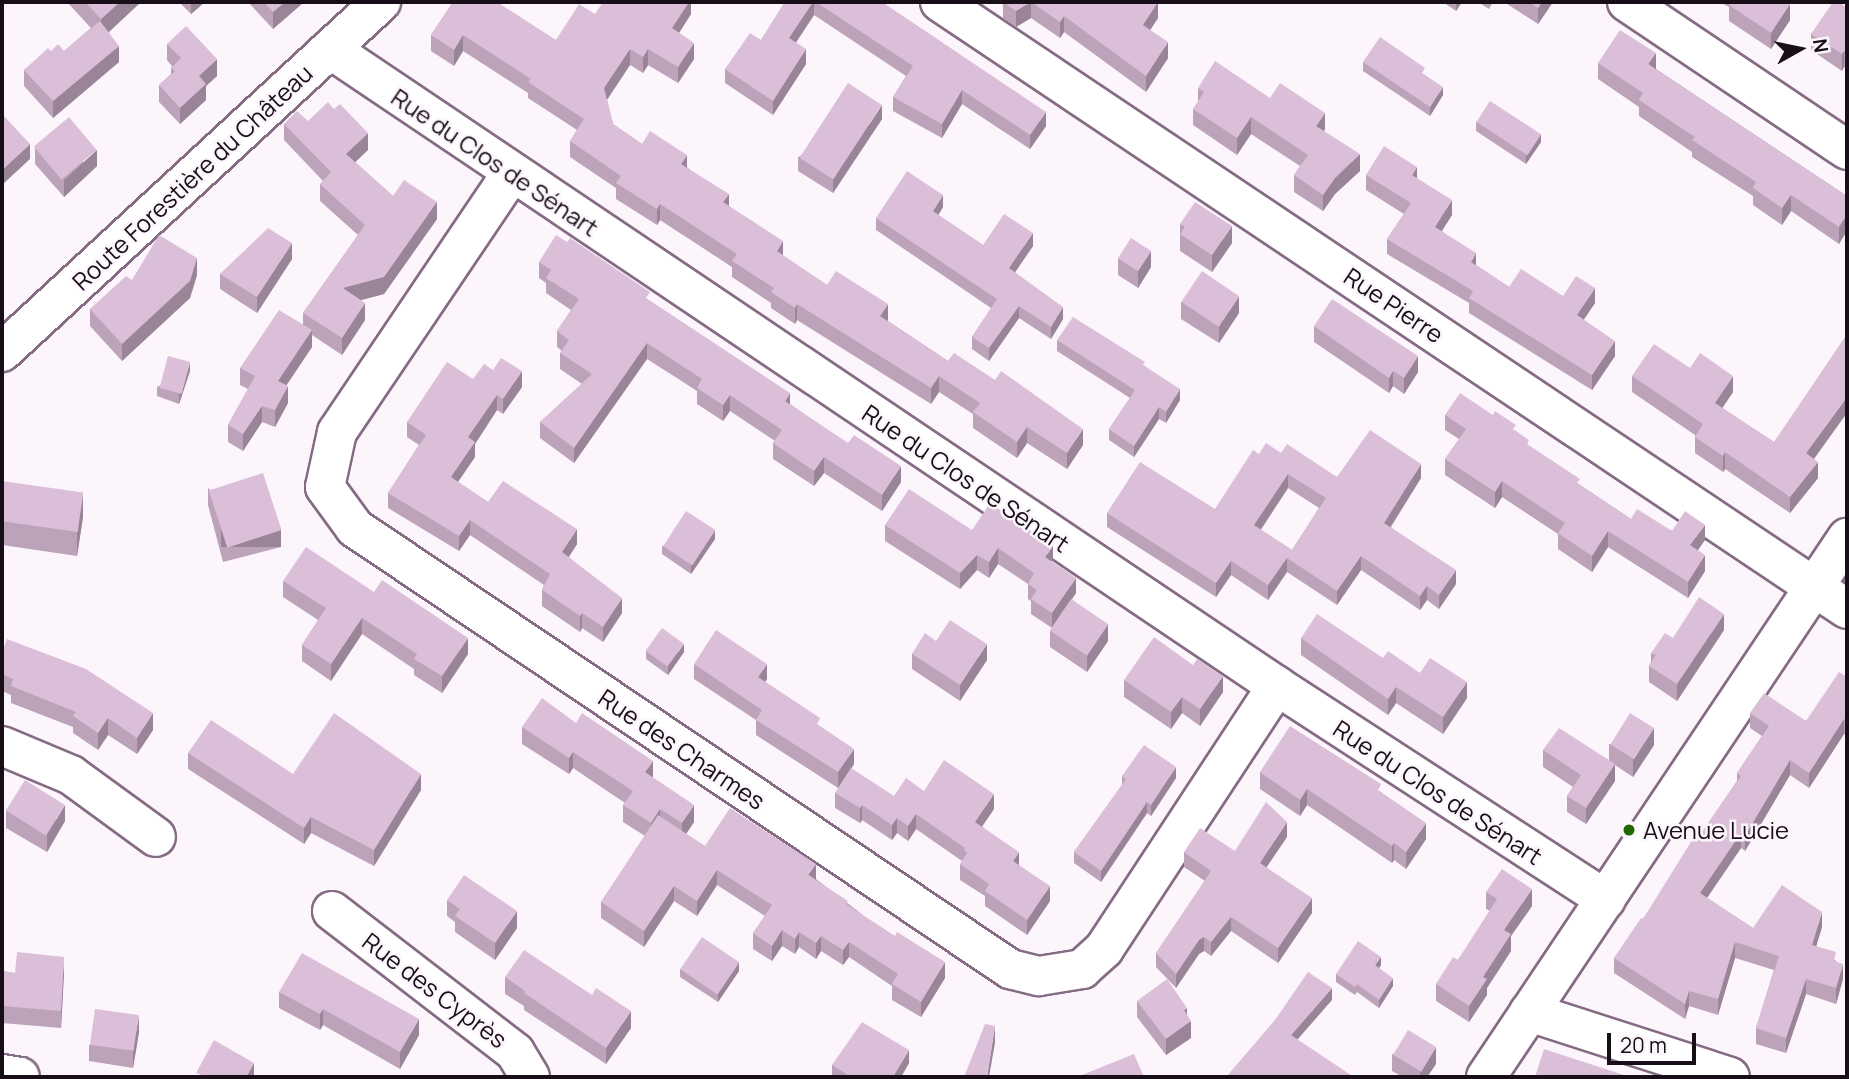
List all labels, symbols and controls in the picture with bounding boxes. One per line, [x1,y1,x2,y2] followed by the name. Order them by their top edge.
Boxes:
[1765,14,1835,84] north arrow
[1807,37,1835,54] text: N
[66,58,318,296] street label: Route Forestière du Château
[386,82,604,242] street label: Rue du Clos de Sénart
[1339,261,1449,349] street label: Rue Pierre
[857,398,1075,558] street label: Rue du Clos de Sénart
[593,683,771,815] street label: Rue des Charmes
[1328,714,1548,870] street label: Rue du Clos de Sénart
[1643,816,1789,844] place label: Avenue Lucie
[1621,822,1637,838] marker: Avenue Lucie
[357,926,513,1054] street label: Rue des Cyprès
[1611,1020,1700,1064] scale bar
[1620,1031,1667,1059] text: 20 m

